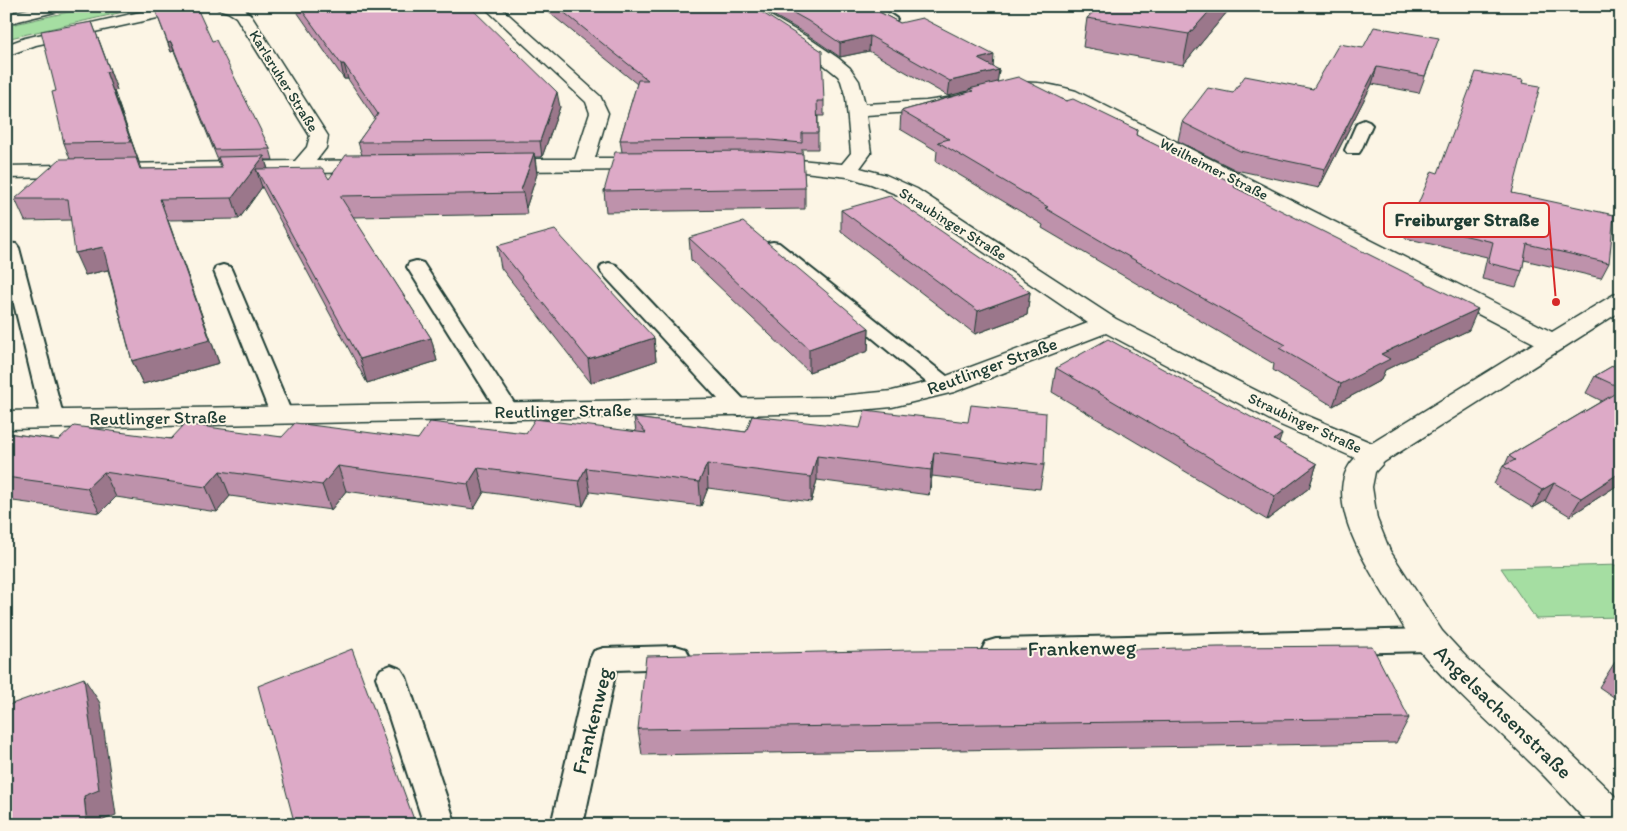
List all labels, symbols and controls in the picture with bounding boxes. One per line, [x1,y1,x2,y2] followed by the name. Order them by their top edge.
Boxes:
[245,27,323,135] street label: Karlsruher Straße
[1157,134,1271,204] street label: Weilheimer Straße
[896,184,1010,264] street label: Straubinger Straße
[1384,203,1549,237] callout: Freiburger Straße
[1395,208,1539,231] text: Freiburger Straße
[924,332,1060,400] street label: Reutlinger Straße
[1245,389,1365,457] street label: Straubinger Straße
[494,399,632,423] street label: Reutlinger Straße
[89,406,227,430] street label: Reutlinger Straße
[1027,634,1137,661] street label: Frankenweg
[1429,639,1578,784] street label: Angelsachsenstraße
[566,665,617,777] street label: Frankenweg

